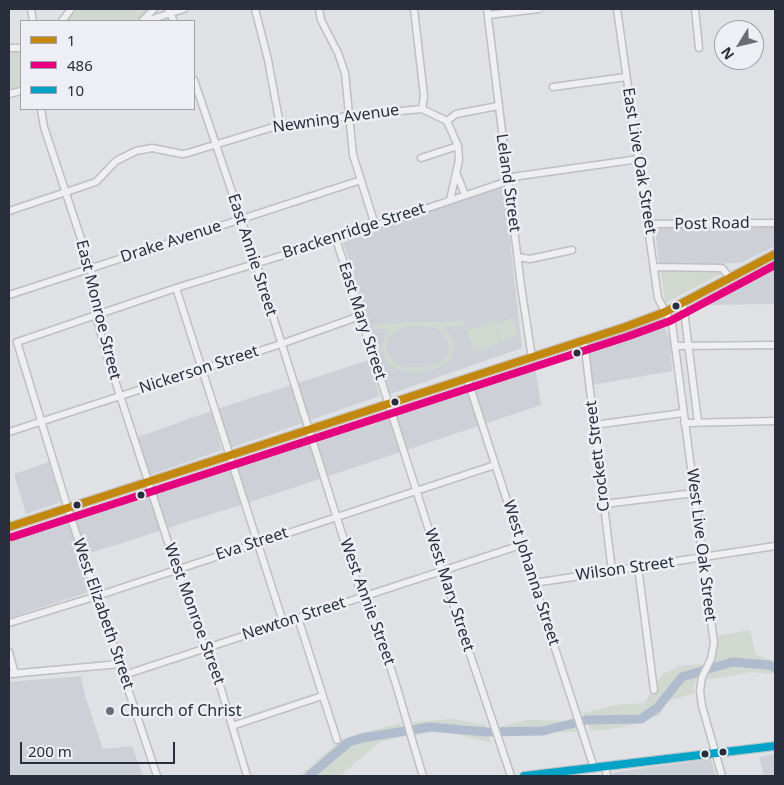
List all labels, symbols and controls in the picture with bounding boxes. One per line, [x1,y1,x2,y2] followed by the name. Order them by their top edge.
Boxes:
[20,20,195,110] legend
[714,20,764,70] north arrow
[67,30,76,50] text: 1
[716,43,738,64] text: N
[67,55,93,75] text: 486
[67,80,84,100] text: 10
[618,86,660,236] street label: East Live Oak Street
[272,101,400,137] street label: Newning Avenue
[492,133,524,233] street label: Leland Street
[223,191,281,319] street label: East Annie Street
[280,199,428,263] street label: Brackenridge Street
[674,214,750,234] street label: Post Road
[118,217,224,267] street label: Drake Avenue
[71,238,125,382] street label: East Monroe Street
[334,260,390,382] street label: East Mary Street
[671,301,681,311] unlabelled marker
[137,342,261,398] street label: Nickerson Street
[572,348,582,358] unlabelled marker
[390,397,400,407] unlabelled marker
[582,399,614,513] street label: Crockett Street
[682,467,720,623] street label: West Live Oak Street
[136,490,146,500] unlabelled marker
[498,498,564,648] street label: West Johanna Street
[72,500,82,510] unlabelled marker
[213,523,291,565] street label: Eva Street
[420,526,478,654] street label: West Mary Street
[68,536,138,692] street label: West Elizabeth Street
[335,536,399,668] street label: West Annie Street
[159,541,229,687] street label: West Monroe Street
[575,553,675,585] street label: Wilson Street
[240,593,348,645] street label: Newton Street
[120,701,241,721] place label: Church of Christ
[104,705,116,717] marker: Church of Christ
[22,732,178,764] scale bar
[28,741,72,761] text: 200 m
[718,747,728,757] unlabelled marker
[700,749,710,759] unlabelled marker

